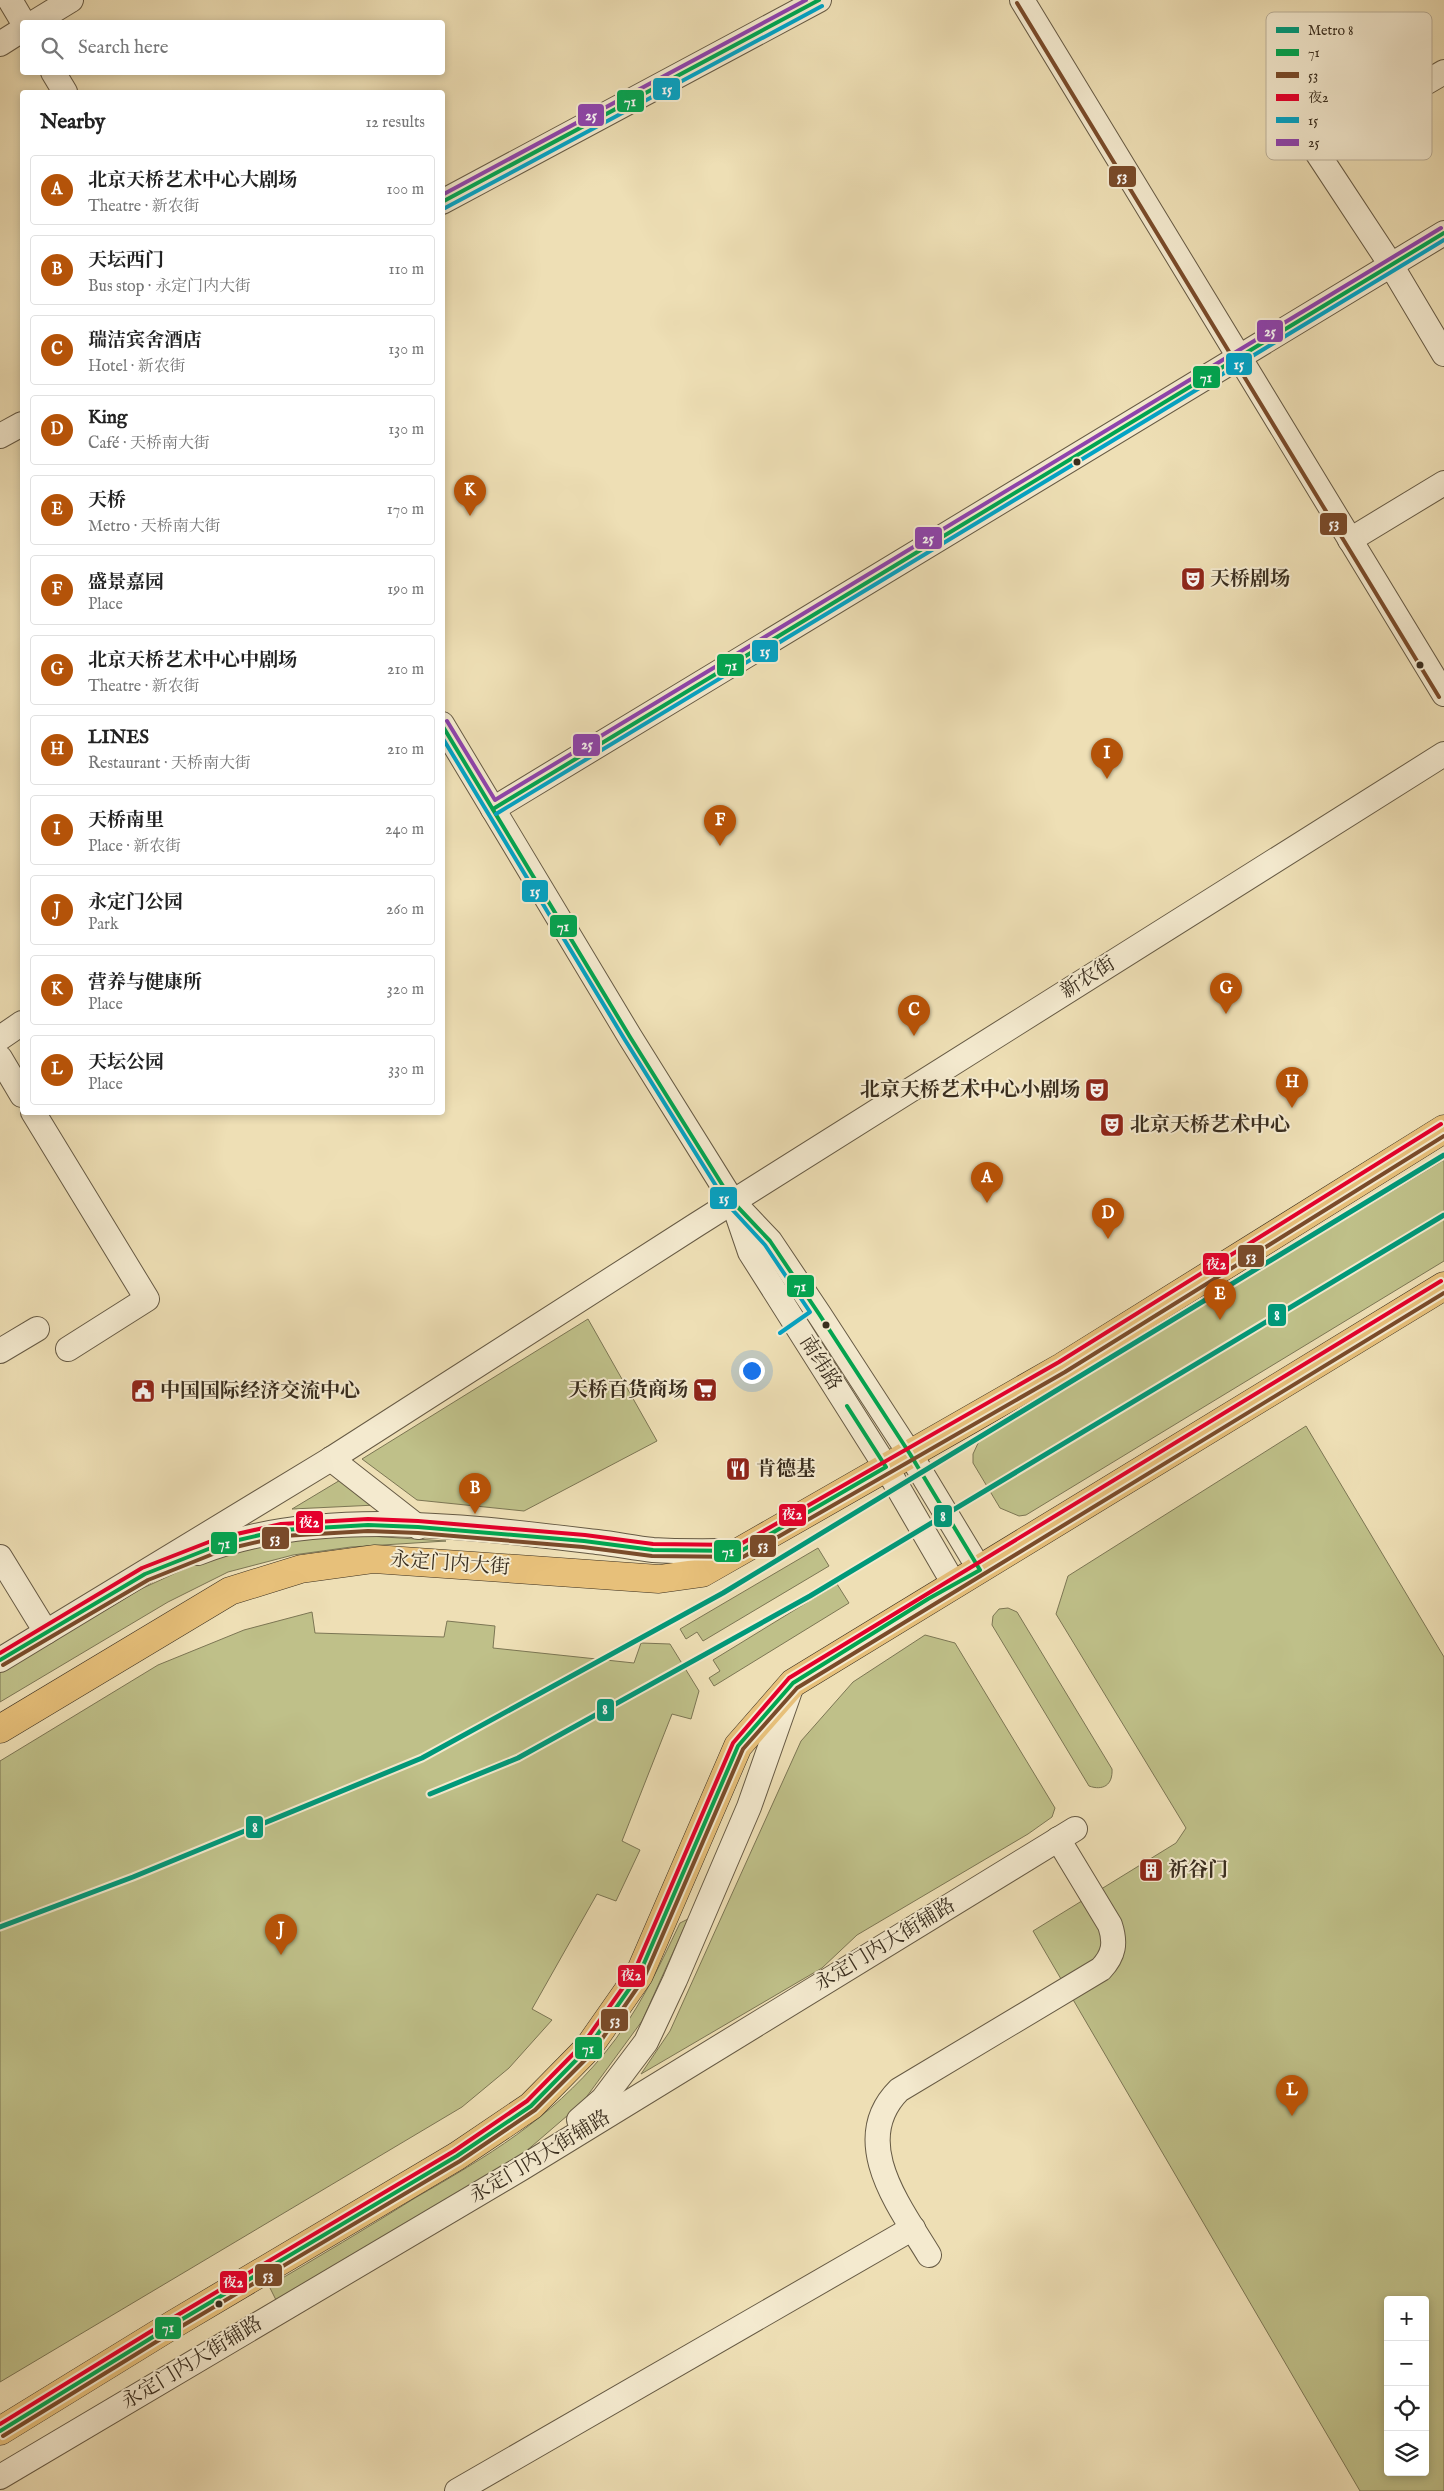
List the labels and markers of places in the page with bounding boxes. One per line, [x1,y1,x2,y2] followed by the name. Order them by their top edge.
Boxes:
[1072,457,1082,467] unlabelled marker
[454,475,486,516] pin: K
[1180,566,1206,592] theatre icon: 天桥剧场
[1210,567,1290,592] place label: 天桥剧场
[1415,660,1425,670] unlabelled marker
[1091,738,1123,779] pin: I
[704,805,736,846] pin: F
[1210,973,1242,1014] pin: G
[898,995,930,1036] pin: C
[1276,1067,1308,1108] pin: H
[1084,1077,1110,1103] theatre icon: 北京天桥艺术中心小剧场
[860,1078,1080,1103] place label: 北京天桥艺术中心小剧场
[1099,1112,1125,1138] theatre icon: 北京天桥艺术中心
[1130,1113,1290,1138] place label: 北京天桥艺术中心
[971,1162,1003,1203] pin: A
[1092,1198,1124,1239] pin: D
[1204,1279,1236,1320] pin: E
[821,1320,831,1330] unlabelled marker
[692,1377,718,1403] supermarket icon: 天桥百货商场
[130,1378,156,1404] public building icon: 中国国际经济交流中心
[568,1378,688,1403] place label: 天桥百货商场
[160,1379,360,1404] place label: 中国国际经济交流中心
[725,1456,751,1482] restaurant icon: 肯德基
[756,1457,816,1482] place label: 肯德基
[459,1473,491,1514] pin: B
[1138,1857,1164,1883] building icon: 祈谷门
[1168,1858,1228,1883] place label: 祈谷门
[265,1914,297,1955] pin: J
[1276,2075,1308,2116] pin: L
[214,2299,224,2309] unlabelled marker

